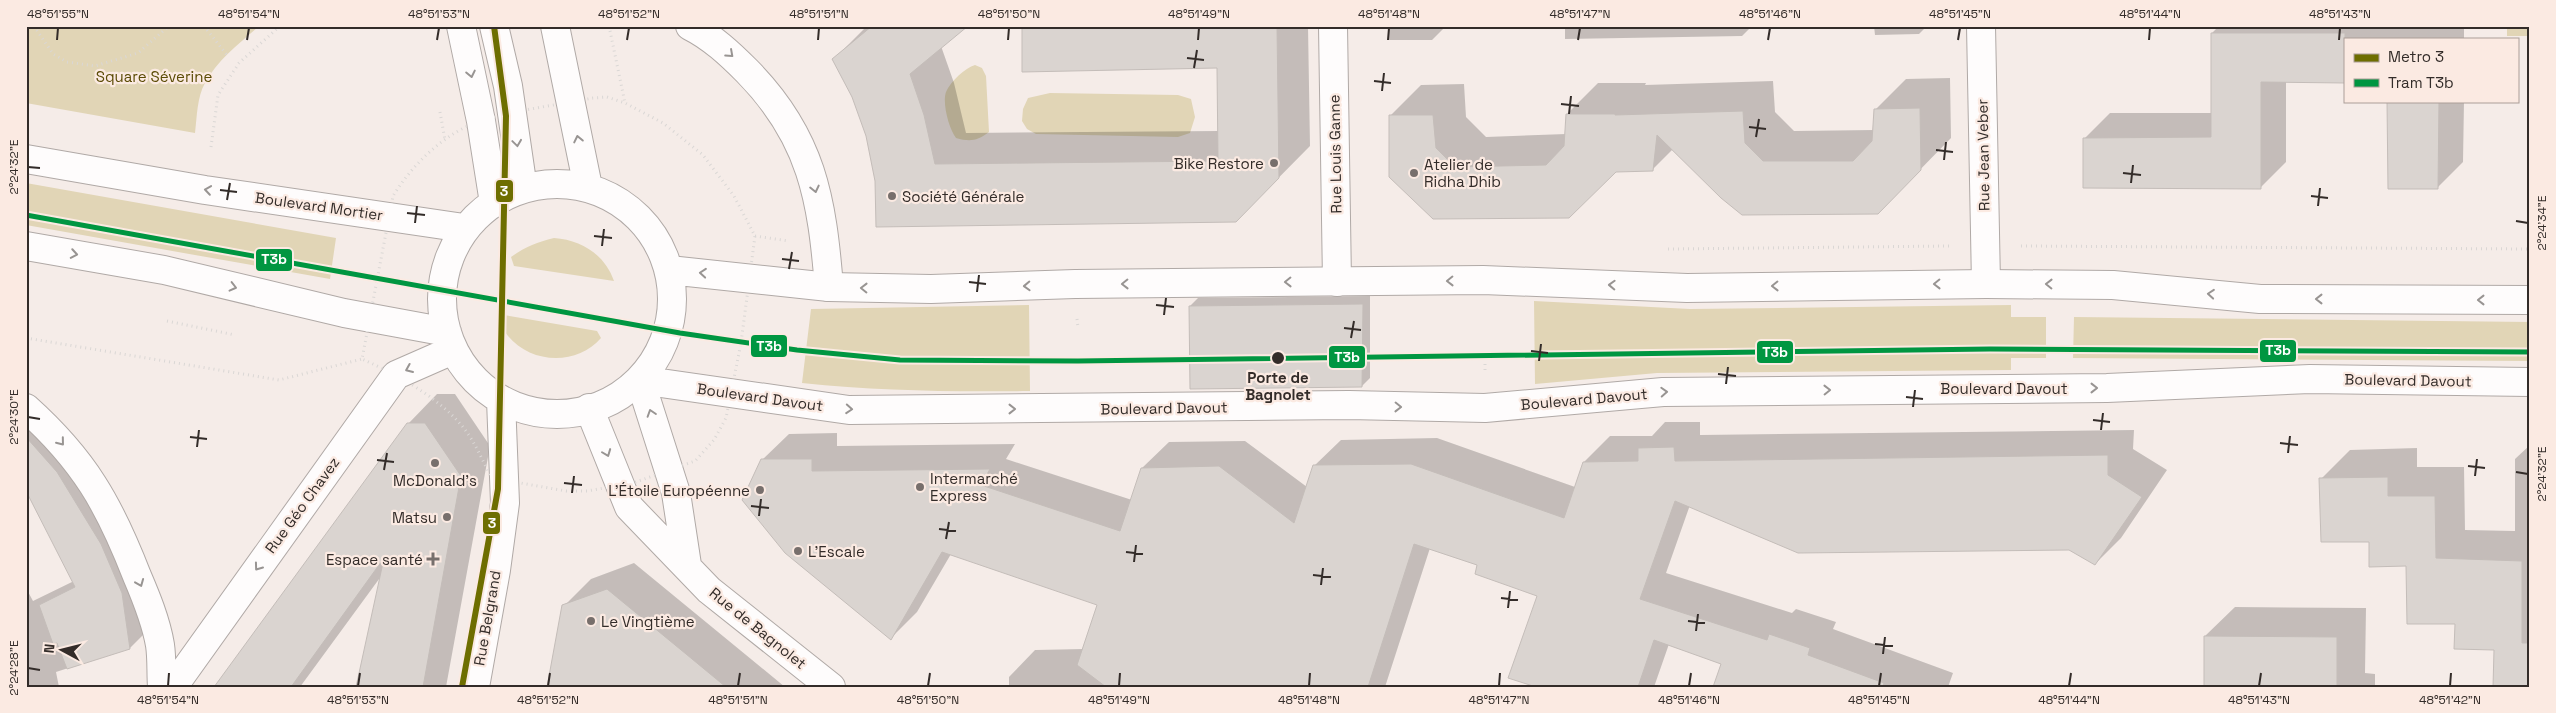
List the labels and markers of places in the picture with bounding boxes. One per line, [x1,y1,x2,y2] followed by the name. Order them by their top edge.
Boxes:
[1174,154,1264,173] place label: Bike Restore
[1424,155,1501,191] place label: Atelier de Ridha Dhib
[1268,157,1280,169] marker: Bike Restore
[1408,167,1420,179] marker: Atelier de Ridha Dhib
[902,187,1025,206] place label: Société Générale
[886,190,898,202] marker: Société Générale
[1270,350,1286,366] marker: Porte de Bagnolet
[1245,368,1311,404] place label: Porte de Bagnolet
[429,457,441,469] marker: McDonald's
[930,469,1018,505] place label: Intermarché Express
[393,471,477,490] place label: McDonald's
[608,481,750,500] place label: L'Étoile Européenne
[914,481,926,493] marker: Intermarché Express
[754,484,766,496] marker: L'Étoile Européenne
[392,508,437,527] place label: Matsu
[441,511,453,523] marker: Matsu
[808,542,865,561] place label: L'Escale
[792,545,804,557] marker: L'Escale
[326,550,423,569] place label: Espace santé
[427,553,439,565] marker: Espace santé
[601,612,695,631] place label: Le Vingtième
[585,615,597,627] marker: Le Vingtième

